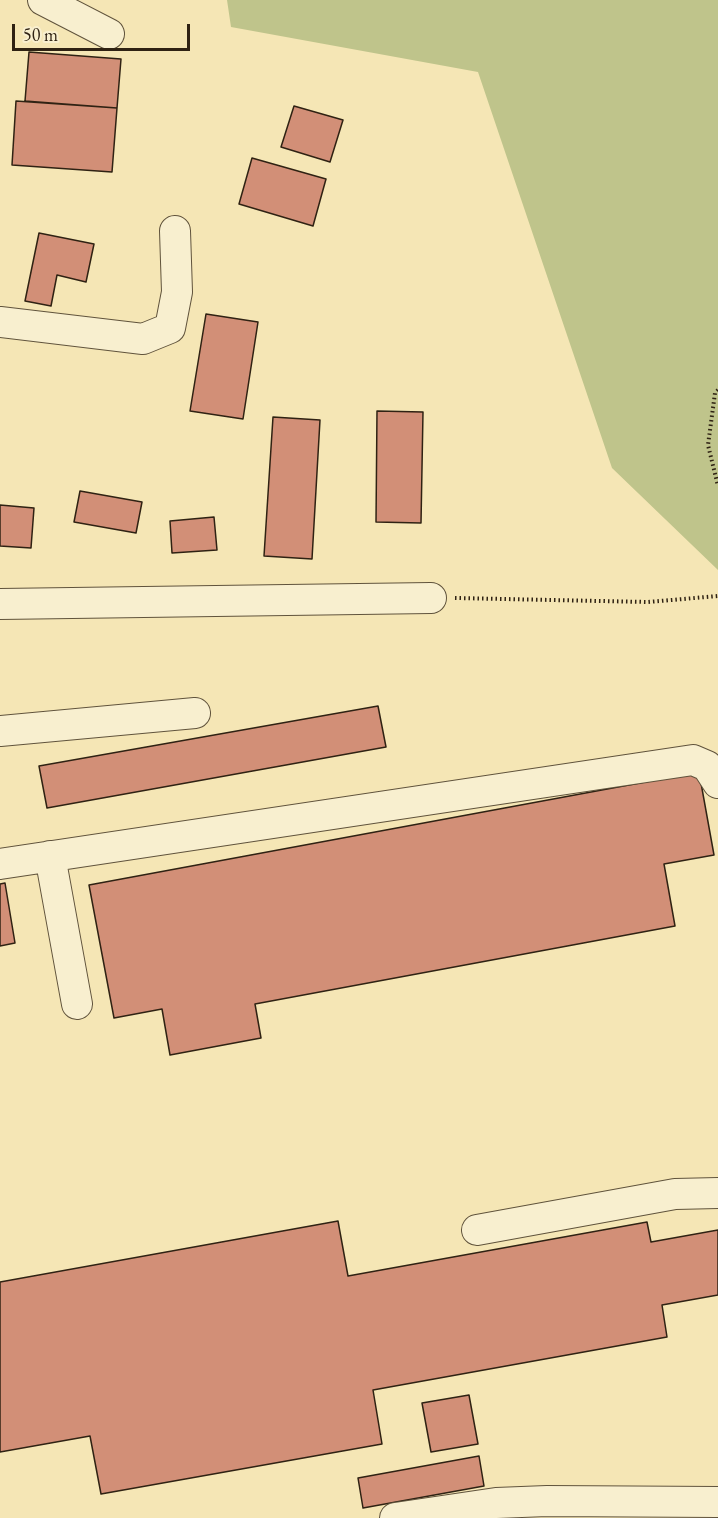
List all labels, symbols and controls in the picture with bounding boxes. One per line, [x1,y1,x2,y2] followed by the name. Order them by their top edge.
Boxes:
[15,12,194,50] scale bar
[23,23,58,46] text: 50 m

